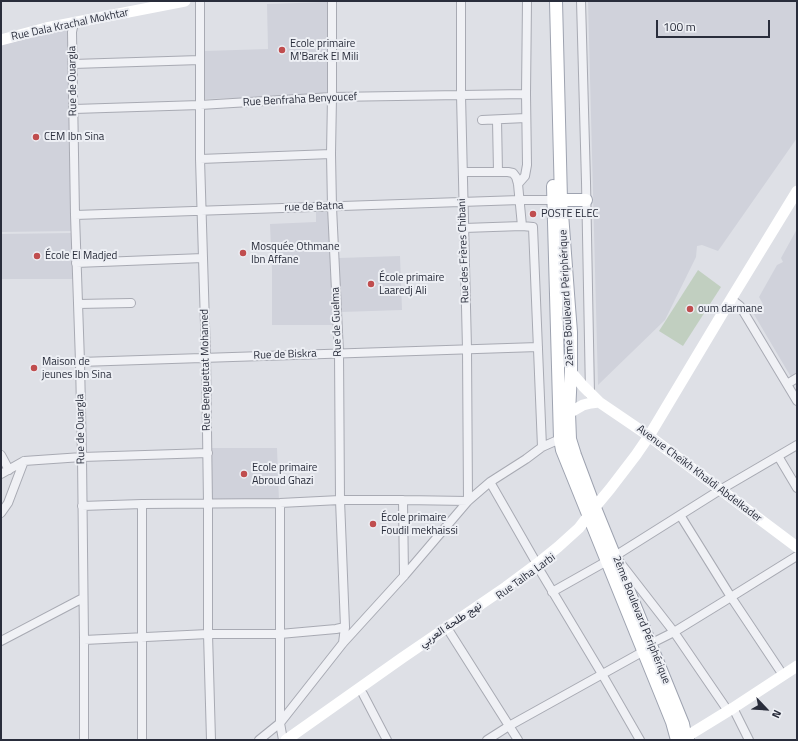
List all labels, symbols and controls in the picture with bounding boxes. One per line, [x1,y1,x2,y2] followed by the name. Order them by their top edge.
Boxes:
[10,6,130,44] street label: Rue Dala Krachal Mokhtar
[658,12,772,38] scale bar
[663,17,696,36] text: 100 m
[290,37,358,63] place label: Ecole primaire M'Barek El Mili
[277,45,287,55] marker: Ecole primaire M'Barek El Mili
[66,46,80,116] street label: Rue de Ouargla
[242,90,358,110] street label: Rue Benfraha Benyoucef
[44,130,104,144] place label: CEM Ibn Sina
[31,132,41,142] marker: CEM Ibn Sina
[456,198,472,304] street label: Rue des Frères Chibani
[284,199,344,215] street label: rue de Batna
[541,207,598,221] place label: POSTE ELEC
[528,209,538,219] marker: POSTE ELEC
[557,229,577,367] street label: 2ème Boulevard Périphérique
[251,240,339,266] place label: Mosquée Othmane Ibn Affane
[238,248,248,258] marker: Mosquée Othmane Ibn Affane
[45,249,117,263] place label: École El Madjed
[32,251,42,261] marker: École El Madjed
[379,271,444,297] place label: École primaire Laaredj Ali
[366,279,376,289] marker: École primaire Laaredj Ali
[329,287,345,357] street label: Rue de Guelma
[698,302,763,316] place label: oum darmane
[685,304,695,314] marker: oum darmane
[198,309,214,431] street label: Rue Benguettat Mohamed
[253,347,317,363] street label: Rue de Biskra
[42,355,111,381] place label: Maison de jeunes Ibn Sina
[29,363,39,373] marker: Maison de jeunes Ibn Sina
[74,394,88,464] street label: Rue de Ouargla
[634,423,764,525] street label: Avenue Cheïkh Khaldi Abdelkader
[252,461,317,487] place label: Ecole primaire Abroud Ghazi
[239,469,249,479] marker: Ecole primaire Abroud Ghazi
[381,511,458,537] place label: École primaire Foudil mekhaissi
[368,519,378,529] marker: École primaire Foudil mekhaissi
[494,551,558,603] street label: Rue Talha Larbi
[609,554,673,686] street label: 2ème Boulevard Périphérique
[417,599,485,651] street label: نهج طلحة العربي
[746,689,786,729] north arrow
[768,707,786,721] text: N

